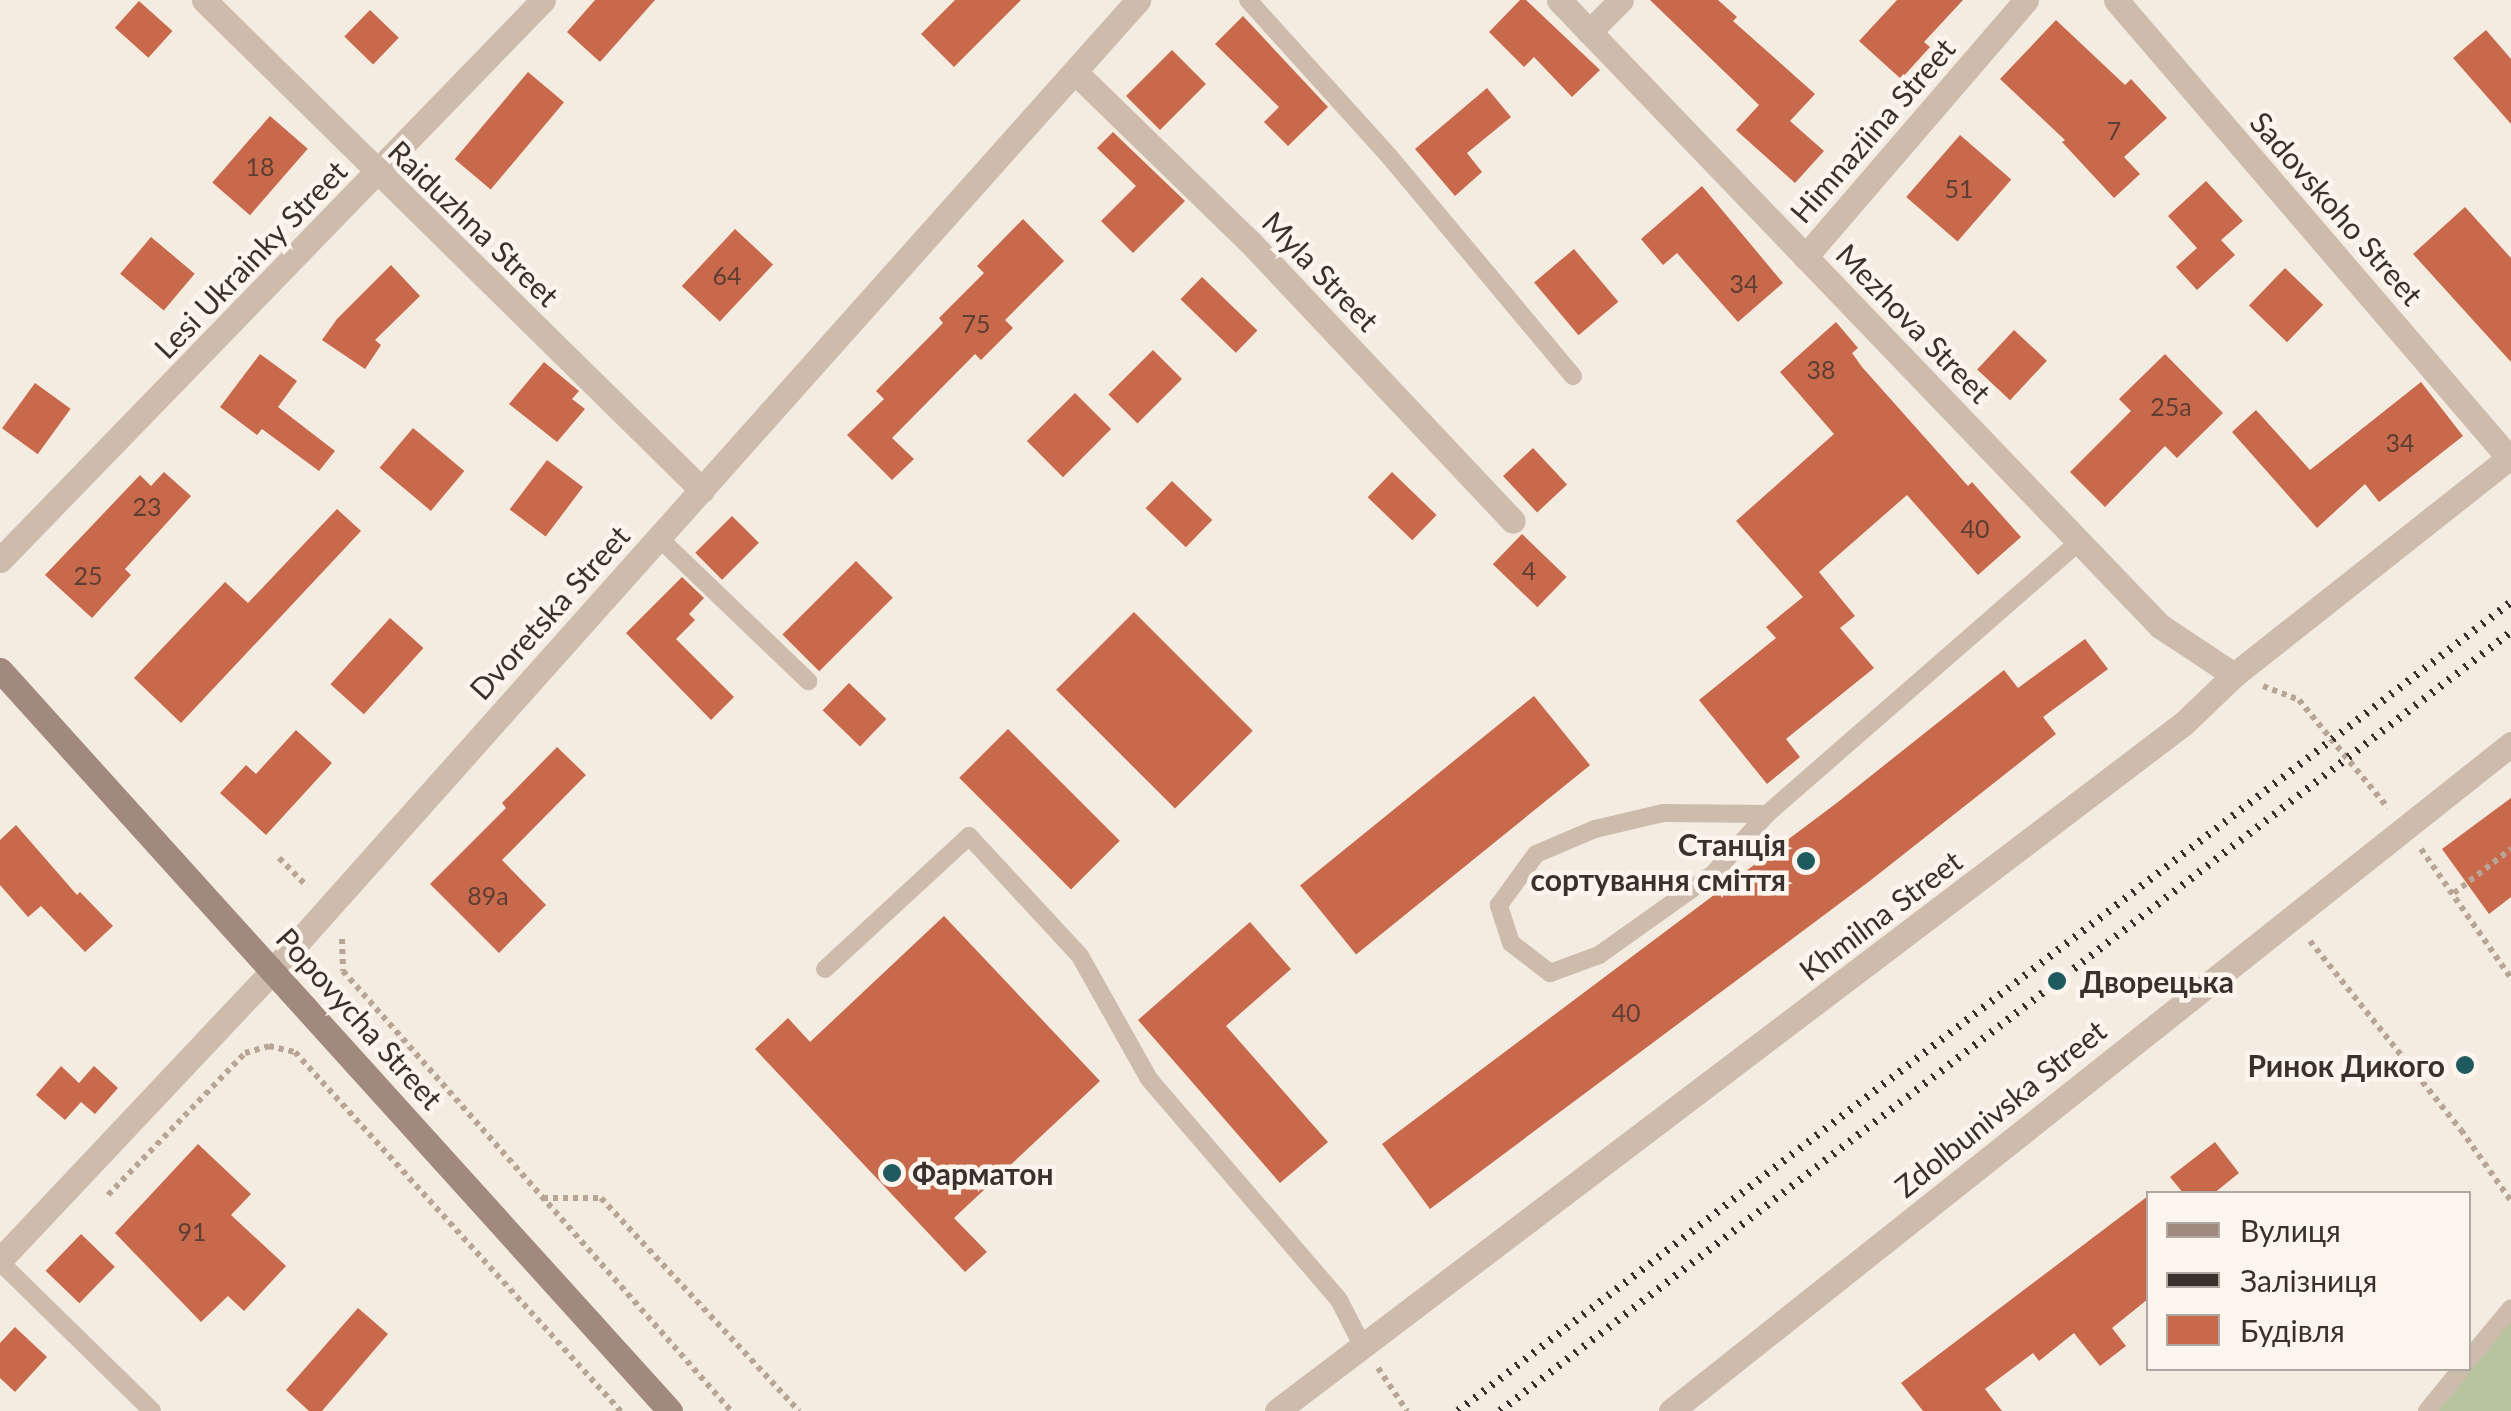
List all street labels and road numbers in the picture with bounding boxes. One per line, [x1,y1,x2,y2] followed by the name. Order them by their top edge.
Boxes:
[1782,30,1962,230] street label: Himnaziina Street
[2243,104,2431,312] street label: Sadovskoho Street
[381,133,567,313] street label: Raiduzhna Street
[146,152,354,366] street label: Lesi Ukrainky Street
[1255,204,1387,338] street label: Myla Street
[1829,236,1999,410] street label: Mezhova Street
[462,518,636,706] street label: Dvoretska Street
[1792,842,1968,988] street label: Khmilna Street
[269,920,451,1116] street label: Popovycha Street
[1887,1012,2113,1204] street label: Zdolbunivska Street

